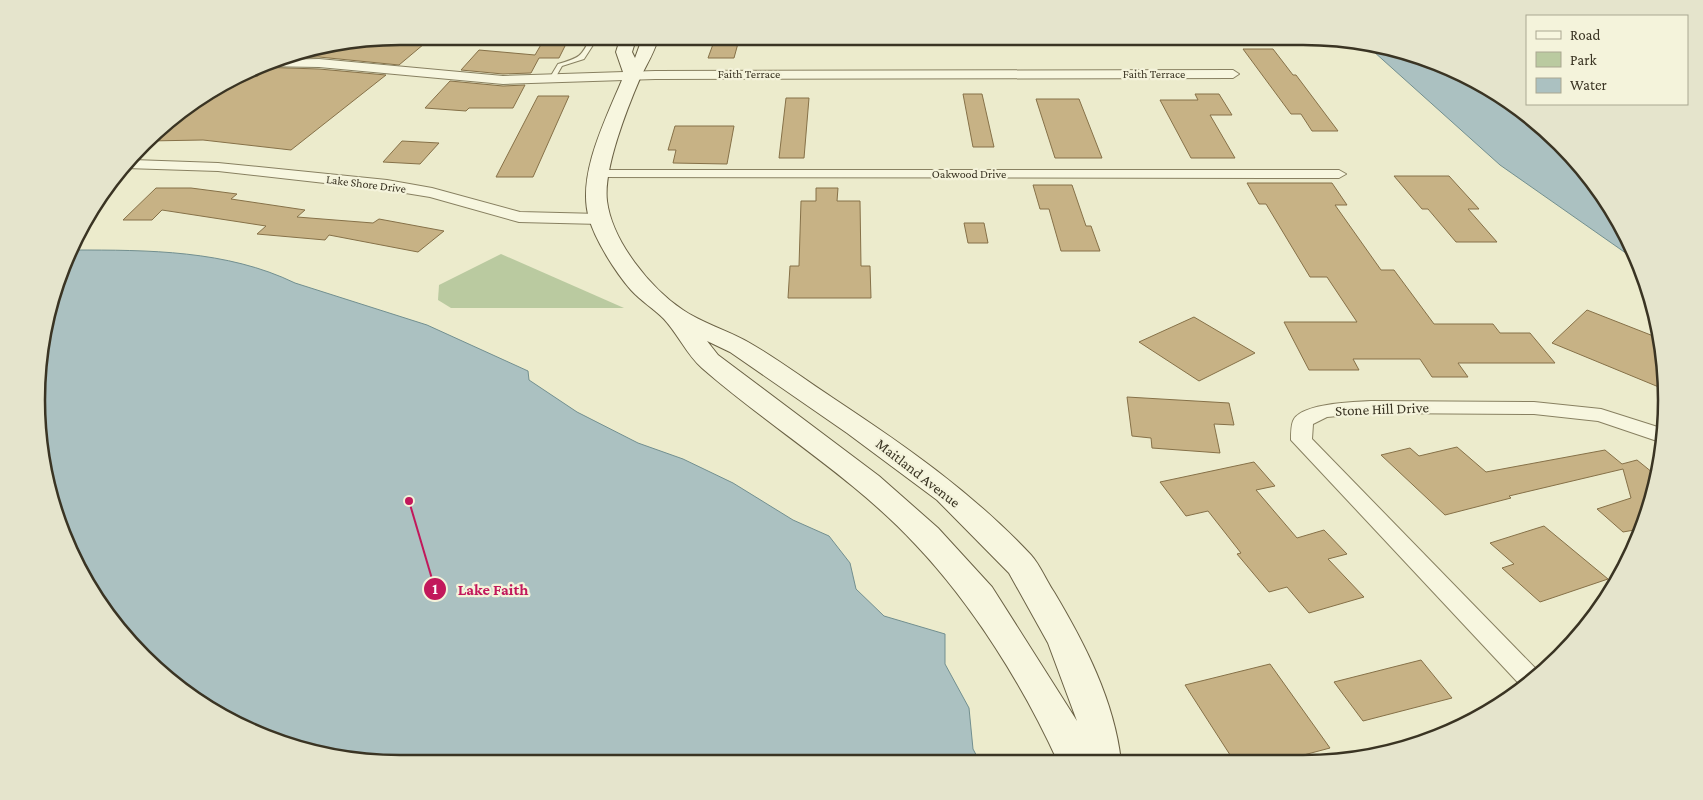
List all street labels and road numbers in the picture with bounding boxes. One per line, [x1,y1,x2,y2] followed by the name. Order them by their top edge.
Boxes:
[718,67,780,81] street label: Faith Terrace
[1123,67,1185,81] street label: Faith Terrace
[932,167,1006,181] street label: Oakwood Drive
[325,172,407,196] street label: Lake Shore Drive
[1335,399,1430,419] street label: Stone Hill Drive
[873,435,963,511] street label: Maitland Avenue

